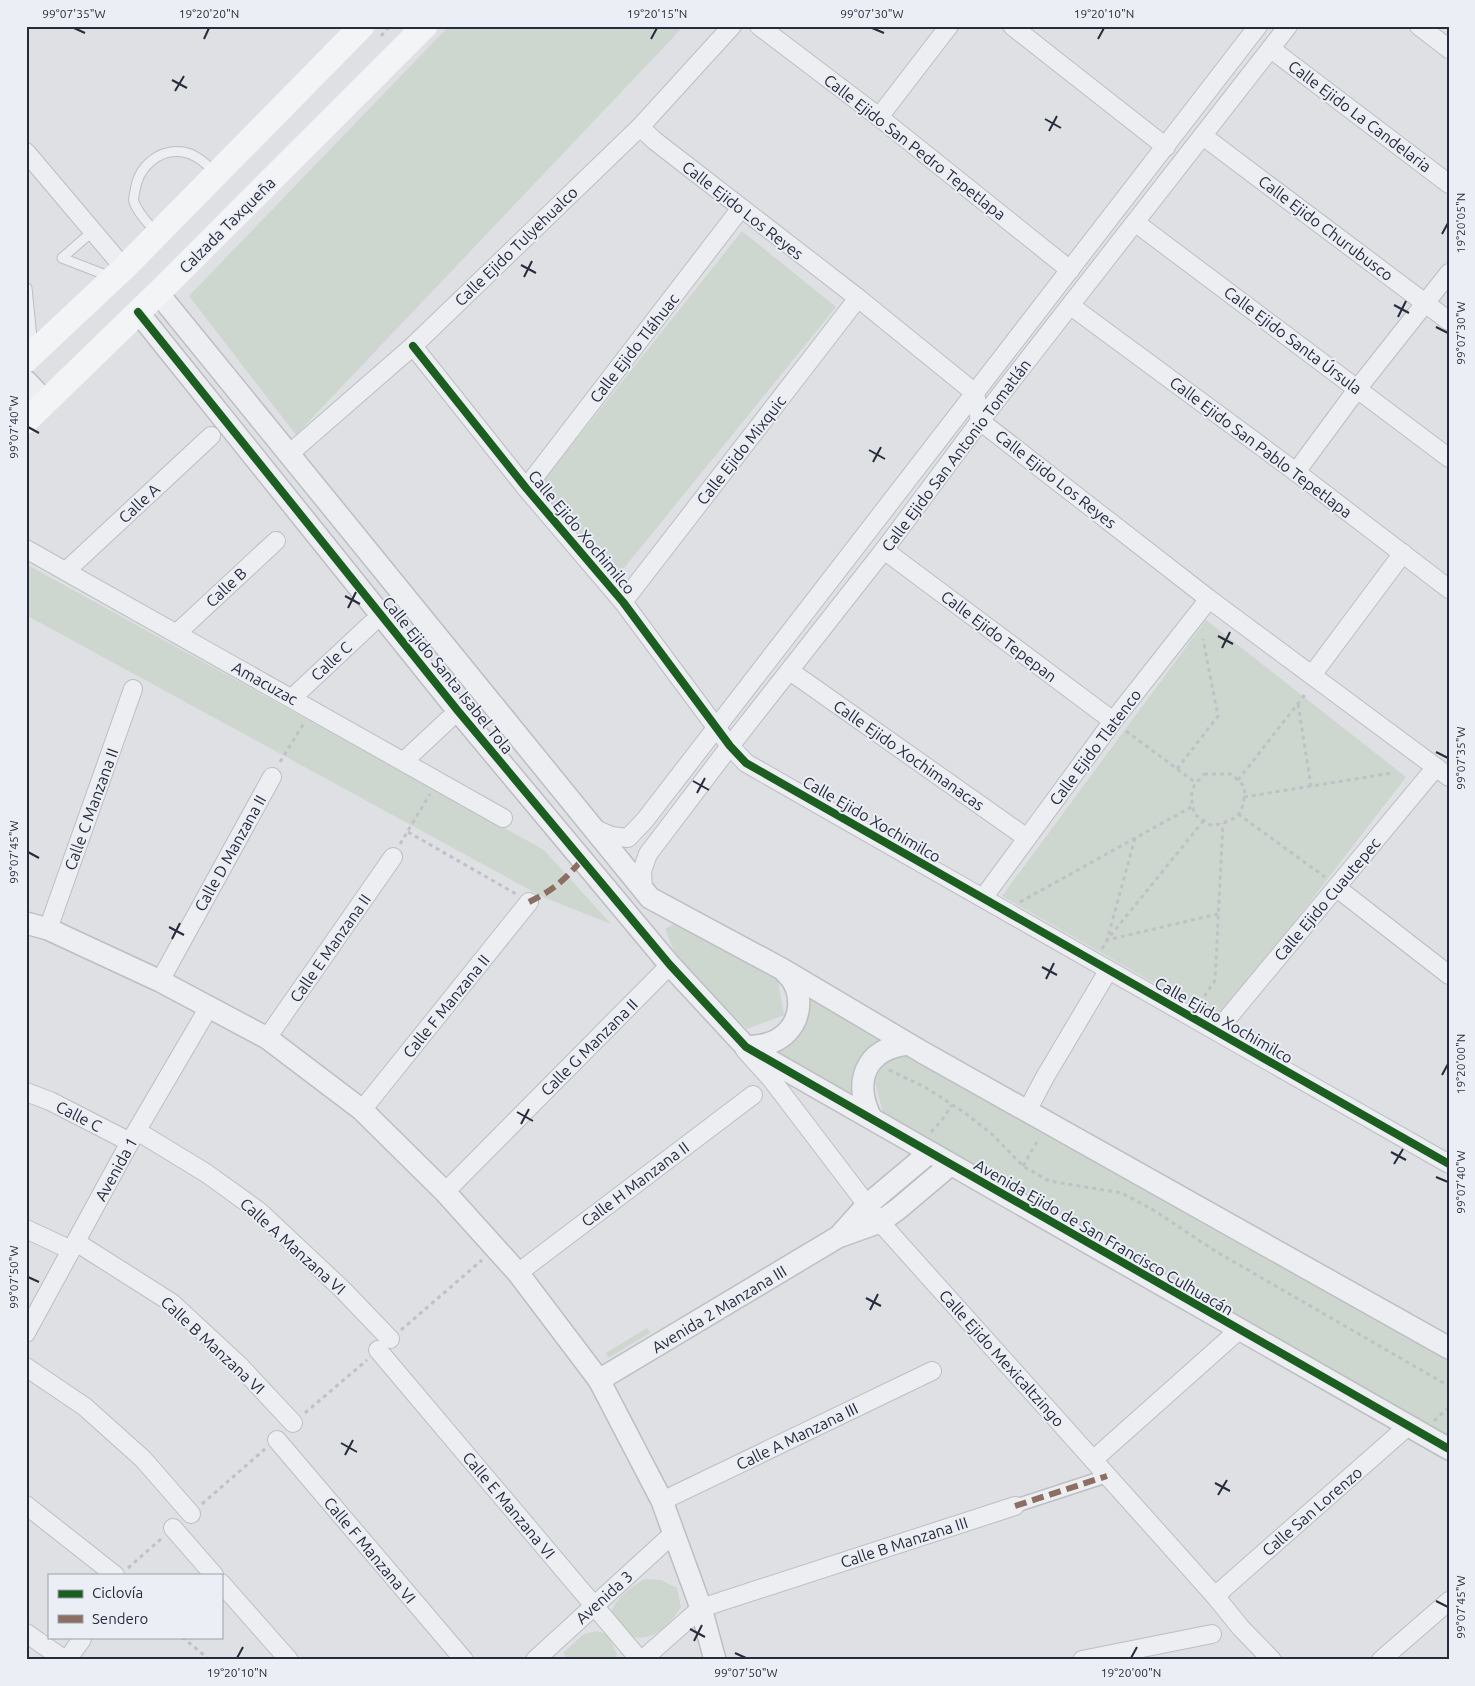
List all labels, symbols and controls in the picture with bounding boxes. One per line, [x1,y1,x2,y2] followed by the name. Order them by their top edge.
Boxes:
[42,7,106,20] text: 99°07'35"W
[179,7,239,20] text: 19°20'20"N
[627,7,687,20] text: 19°20'15"N
[840,7,904,20] text: 99°07'30"W
[1074,7,1134,20] text: 19°20'10"N
[1285,56,1435,176] street label: Calle Ejido La Candelaria
[821,70,1009,224] street label: Calle Ejido San Pedro Tepetlapa
[679,157,807,263] street label: Calle Ejido Los Reyes
[1255,172,1397,284] street label: Calle Ejido Churubusco
[175,173,279,277] street label: Calzada Taxqueña
[451,183,581,309] street label: Calle Ejido Tulyehualco
[1454,193,1467,253] text: 19°20'05"N
[1221,281,1367,398] street label: Calle Ejido Santa Úrsula
[586,289,682,406] street label: Calle Ejido Tláhuac
[1454,301,1467,365] text: 99°07'30"W
[878,355,1034,555] street label: Calle Ejido San Antonio Tomatlán
[1166,373,1356,521] street label: Calle Ejido San Pablo Tepetlapa
[693,391,790,508] street label: Calle Ejido Mixquic
[7,395,20,459] text: 99°07'40"W
[992,426,1120,532] street label: Calle Ejido Los Reyes
[525,466,639,598] street label: Calle Ejido Xochimilco
[115,479,164,526] street label: Calle A
[202,564,250,610] street label: Calle B
[938,587,1060,685] street label: Calle Ejido Tepepan
[379,593,517,757] street label: Calle Ejido Santa Isabel Tola
[307,638,355,684] street label: Calle C
[229,658,301,709] street label: Amacuzac
[1046,686,1144,808] street label: Calle Ejido Tlatenco
[830,696,988,814] street label: Calle Ejido Xochimanacas
[1454,726,1467,790] text: 99°07'35"W
[61,746,121,872] street label: Calle C Manzana II
[800,772,944,866] street label: Calle Ejido Xochimilco
[191,792,269,914] street label: Calle D Manzana II
[7,820,20,884] text: 99°07'45"W
[1270,833,1384,964] street label: Calle Ejido Cuautepec
[286,891,374,1005] street label: Calle E Manzana II
[399,951,493,1061] street label: Calle F Manzana II
[1152,973,1296,1067] street label: Calle Ejido Xochimilco
[537,995,641,1099] street label: Calle G Manzana II
[1454,1034,1467,1094] text: 19°20'00"N
[53,1097,105,1135] street label: Calle C
[91,1134,141,1204] street label: Avenida 1
[578,1138,692,1230] street label: Calle H Manzana II
[1454,1150,1467,1214] text: 99°07'40"W
[971,1155,1237,1319] street label: Avenida Ejido de San Francisco Culhuacán
[237,1194,349,1298] street label: Calle A Manzana VI
[7,1245,20,1309] text: 99°07'50"W
[648,1262,790,1356] street label: Avenida 2 Manzana III
[936,1286,1068,1430] street label: Calle Ejido Mexicaltzingo
[158,1292,268,1398] street label: Calle B Manzana VI
[733,1399,861,1473] street label: Calle A Manzana III
[459,1448,559,1562] street label: Calle E Manzana VI
[1258,1463,1366,1559] street label: Calle San Lorenzo
[320,1493,420,1607] street label: Calle F Manzana VI
[838,1513,970,1571] street label: Calle B Manzana III
[572,1567,636,1627] street label: Avenida 3
[48,1574,222,1638] legend
[1454,1575,1467,1639] text: 99°07'45"W
[92,1584,143,1601] text: Ciclovía
[92,1610,148,1627] text: Sendero
[207,1666,267,1679] text: 19°20'10"N
[714,1666,778,1679] text: 99°07'50"W
[1101,1666,1161,1679] text: 19°20'00"N

